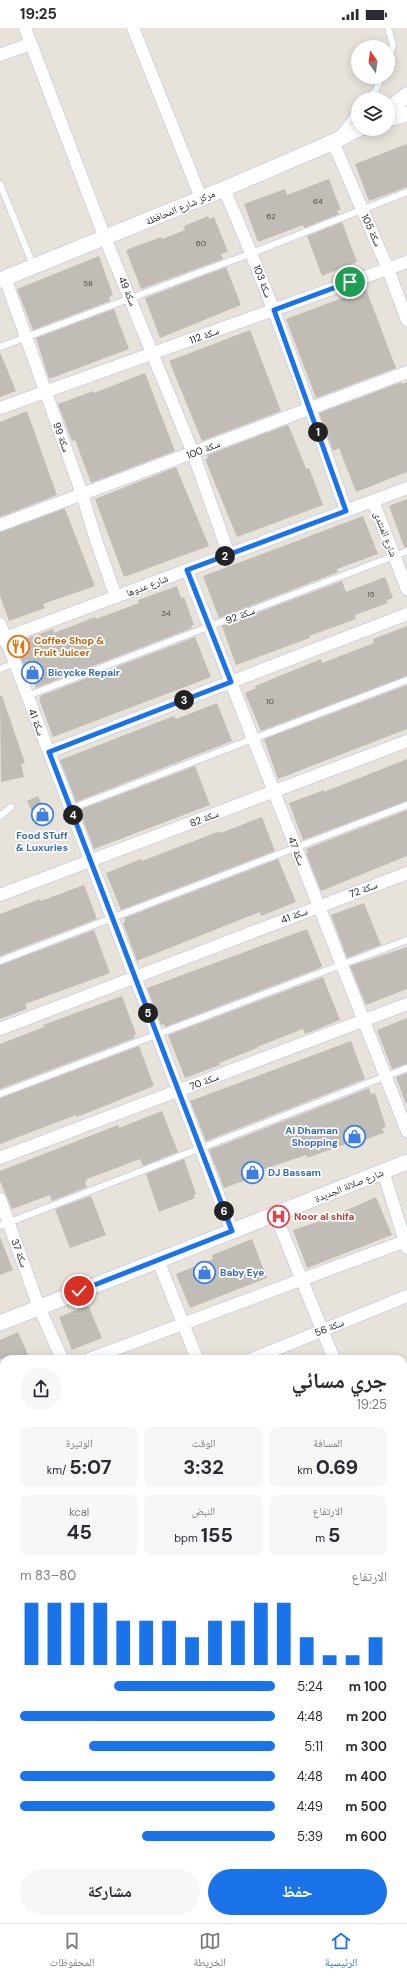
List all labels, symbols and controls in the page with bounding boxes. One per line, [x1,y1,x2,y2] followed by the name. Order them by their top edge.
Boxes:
[20,4,57,24] text: 19:25
[351,40,395,84] north arrow
[351,40,395,136] map controls
[351,92,395,136] button: layers
[144,187,217,228] street label: مركز شارع المحافظة
[313,196,323,206] house number: 64
[266,211,276,221] house number: 62
[359,212,385,249] street label: سكة 105
[196,238,207,248] house number: 60
[250,263,275,300] street label: سكة 103
[333,265,367,299] pin
[339,271,361,293] icon: arrive
[116,275,140,308] street label: سكة 49
[83,278,93,288] house number: 58
[188,324,221,347] street label: سكة 112
[50,420,73,454] street label: سكة 99
[308,422,328,442] pin: 1
[316,425,320,439] text: 1
[184,437,222,462] street label: سكة 100
[371,510,400,559] street label: شارع المنتدى
[215,546,235,566] pin: 2
[222,549,228,563] text: 2
[124,571,170,599] street label: شارع عدوها
[367,589,375,599] house number: 15
[224,604,257,627] street label: سكة 92
[161,608,171,618] house number: 34
[6,633,32,659] restaurant icon: Coffee Shop & Fruit Juicer
[34,634,104,659] place label: Coffee Shop & Fruit Juicer
[20,659,46,685] shop icon: Bicycke Repair
[48,666,120,679] place label: Bicycke Repair
[174,690,194,710] pin: 3
[181,693,187,707] text: 3
[266,696,275,706] house number: 10
[26,707,48,738] street label: سكة 41
[29,802,55,828] shop icon: Food STuff & Luxuries
[63,805,83,825] pin: 4
[188,807,221,830] street label: سكة 82
[69,808,77,822] text: 4
[16,829,68,854] place label: Food STuff & Luxuries
[285,835,308,868] street label: سكة 47
[347,878,380,901] street label: سكة 72
[279,904,310,926] street label: سكة 41
[138,1003,158,1023] pin: 5
[145,1006,151,1020] text: 5
[188,1070,221,1093] street label: سكة 70
[341,1123,367,1149] shop icon: Al Dhaman Shopping
[285,1124,338,1149] place label: Al Dhaman Shopping
[239,1159,265,1185] shop icon: DJ Bassam
[268,1166,321,1179] place label: DJ Bassam
[313,1166,386,1205] street label: شارع صلالة الجديدة
[214,1201,234,1221] pin: 6
[266,1203,292,1229] hospital icon: Noor al shifa
[221,1204,227,1218] text: 6
[294,1210,355,1223] place label: Noor al shifa
[8,1237,31,1270] street label: سكة 37
[192,1259,218,1285] shop icon: Baby Eye
[220,1266,264,1279] place label: Baby Eye
[62,1274,96,1308] pin
[68,1280,90,1302] icon: check
[312,1316,346,1339] street label: سكة 56
[292,1366,387,1395] text: جري مسائي
[20,1368,62,1410] button: share
[357,1396,387,1413] text: 19:25
[66,1436,93,1450] text: الوتيرة
[192,1436,215,1450] text: الوقت
[313,1436,342,1450] text: المسافة
[69,1454,112,1480] text: 5:07
[183,1454,224,1480] text: 3:32
[316,1454,358,1480] text: 0.69
[47,1463,69,1477] text: /km
[297,1463,316,1477] text: km
[192,1504,215,1518] text: النبض
[313,1504,343,1518] text: الارتفاع
[69,1505,89,1519] text: kcal
[66,1519,92,1545] text: 45
[201,1522,233,1548] text: 155
[328,1522,340,1548] text: 5
[174,1531,201,1545] text: bpm
[315,1531,328,1545] text: m
[20,1567,76,1584] text: 80–83 m
[352,1568,387,1585] text: الارتفاع
[297,1678,323,1695] text: 5:24
[349,1678,387,1695] text: 100 m
[297,1708,323,1725] text: 4:48
[346,1708,387,1725] text: 200 m
[304,1738,323,1755] text: 5:11
[346,1738,387,1755] text: 300 m
[297,1768,323,1785] text: 4:48
[345,1768,387,1785] text: 400 m
[296,1798,323,1815] text: 4:49
[345,1798,387,1815] text: 500 m
[297,1828,323,1845] text: 5:39
[345,1828,387,1845] text: 600 m
[20,1869,200,1915] button: مشاركة
[208,1869,387,1915] button: حفظ
[50,1930,94,1973] tab: المحفوظات
[193,1930,226,1973] tab: الخريطة
[325,1930,357,1973] tab: الرئيسية

